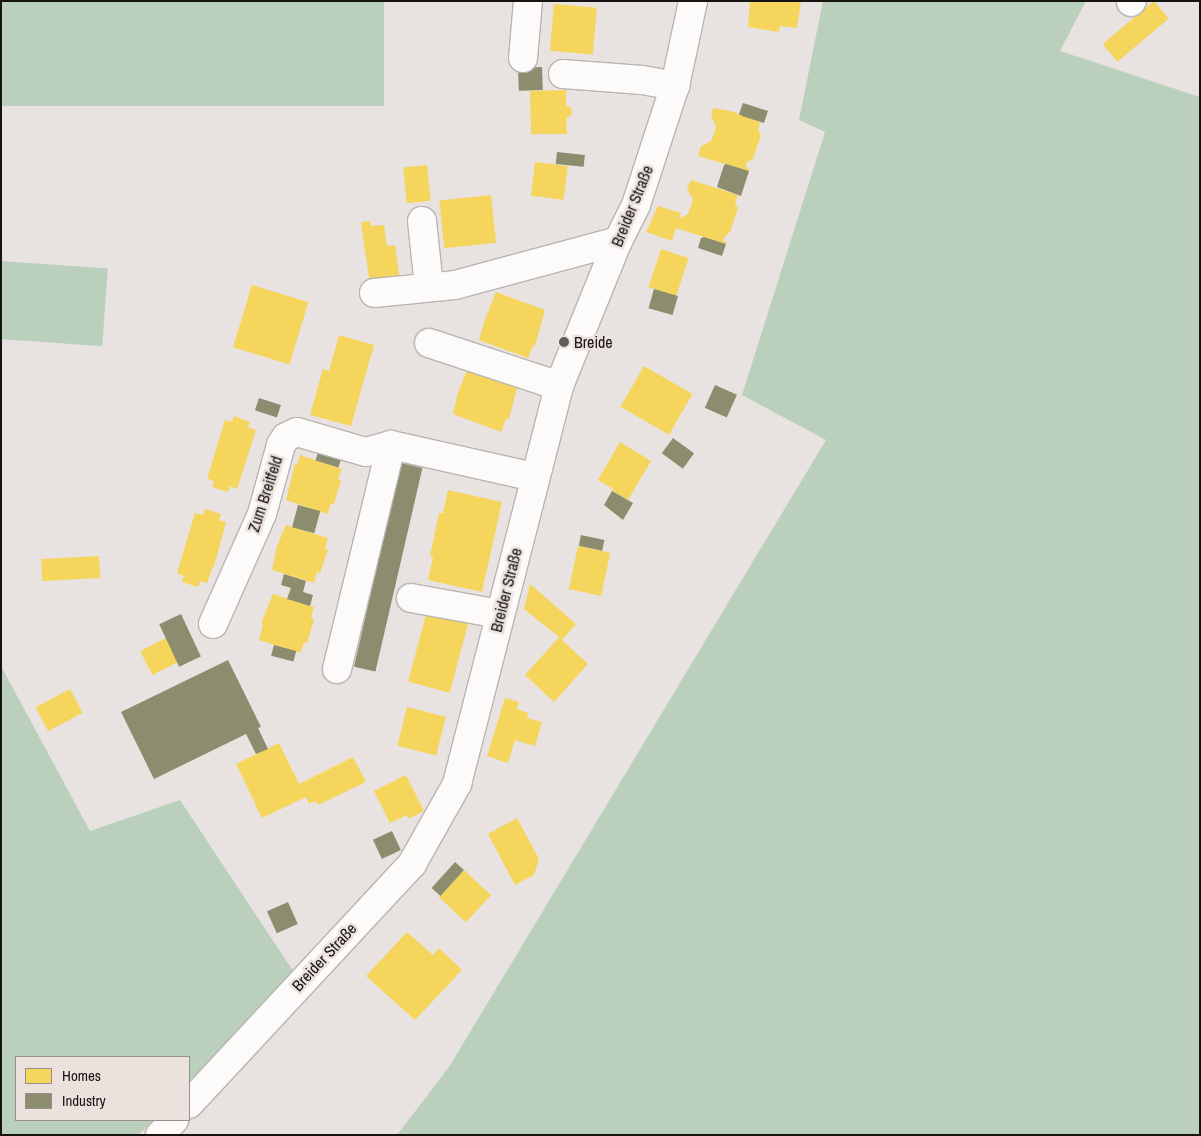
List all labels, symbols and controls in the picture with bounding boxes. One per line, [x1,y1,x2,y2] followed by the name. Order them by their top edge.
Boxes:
[607,163,657,249] street label: Breider Straße
[574,332,613,352] place label: Breide
[558,336,570,348] marker: Breide
[244,454,286,534] street label: Zum Breitfeld
[486,546,526,634] street label: Breider Straße
[288,919,360,995] street label: Breider Straße
[15,1056,190,1121] legend
[62,1065,101,1086] text: Homes
[62,1090,106,1111] text: Industry

